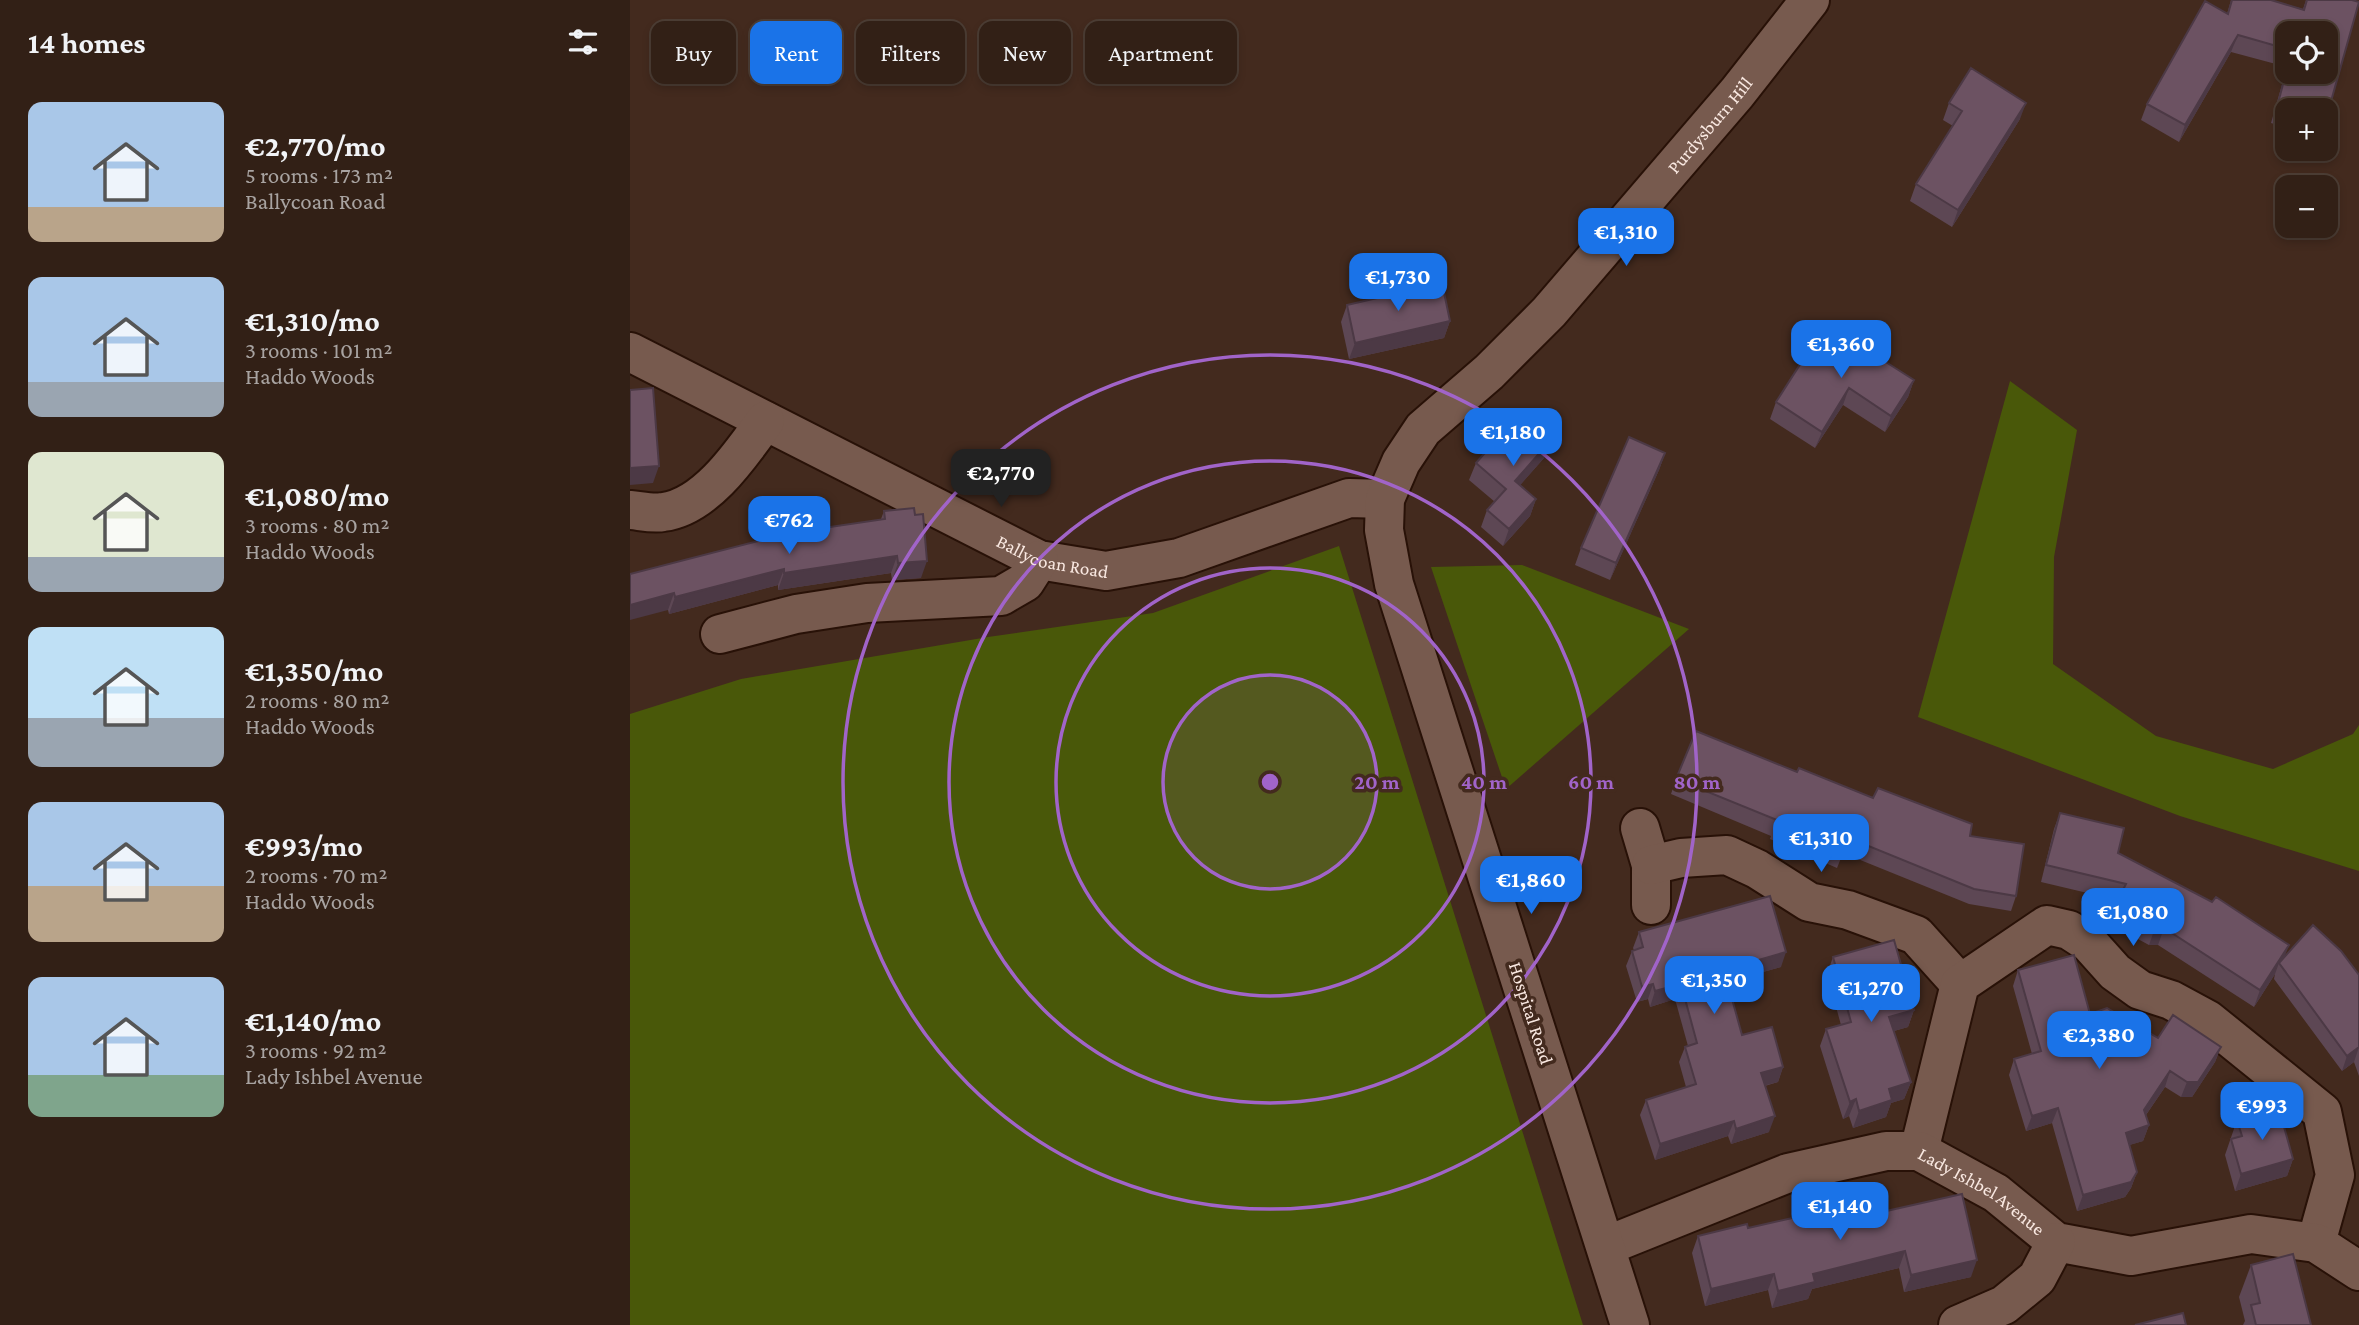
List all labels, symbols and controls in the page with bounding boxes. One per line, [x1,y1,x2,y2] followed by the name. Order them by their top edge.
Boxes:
[651,21,736,84] chip: Buy
[750,21,842,84] chip: Rent
[856,21,965,84] chip: Filters
[979,21,1071,84] chip: New
[1085,21,1237,84] chip: Apartment
[2275,21,2338,238] map controls
[2275,21,2338,84] button: locate
[564,23,602,61] icon: filters
[28,26,146,59] text: 14 homes
[1662,73,1756,177] street label: Purdysburn Hill
[2275,98,2338,161] button: +
[245,129,386,162] text: €2,770/mo
[84,130,168,214] icon: home
[245,162,393,188] text: 5 rooms · 173 m²
[2275,175,2338,238] button: −
[245,188,386,214] text: Ballycoan Road
[1569,208,1683,268] pin: €1,310
[1594,218,1658,244] text: €1,310
[1341,254,1455,313] pin: €1,730
[1365,263,1431,289] text: €1,730
[245,304,380,337] text: €1,310/mo
[84,305,168,389] icon: home
[1784,320,1898,380] pin: €1,360
[1807,330,1875,356] text: €1,360
[245,337,392,363] text: 3 rooms · 101 m²
[245,363,375,389] text: Haddo Woods
[1456,408,1570,468] pin: €1,180
[1480,418,1546,444] text: €1,180
[944,449,1058,509] pin: €2,770
[967,459,1035,485] text: €2,770
[245,479,389,512] text: €1,080/mo
[84,480,168,564] icon: home
[748,496,830,556] pin: €762
[764,506,814,532] text: €762
[245,512,390,538] text: 3 rooms · 80 m²
[993,530,1110,582] street label: Ballycoan Road
[245,538,375,564] text: Haddo Woods
[245,654,383,687] text: €1,350/mo
[84,655,168,739] icon: home
[245,687,390,713] text: 2 rooms · 80 m²
[245,713,375,739] text: Haddo Woods
[1258,770,1282,794] centre of rings
[1354,770,1400,794] text: 20 m
[1461,770,1507,794] text: 40 m
[1568,770,1614,794] text: 60 m
[1674,770,1721,794] text: 80 m
[1764,814,1878,874] pin: €1,310
[1789,824,1853,850] text: €1,310
[245,829,363,862] text: €993/mo
[84,830,168,914] icon: home
[1474,856,1588,916] pin: €1,860
[245,862,388,888] text: 2 rooms · 70 m²
[1496,866,1566,892] text: €1,860
[245,888,375,914] text: Haddo Woods
[2076,888,2190,948] pin: €1,080
[2097,898,2169,924] text: €1,080
[1657,956,1771,1016] pin: €1,350
[1505,959,1557,1067] street label: Hospital Road
[1814,964,1928,1024] pin: €1,270
[1681,966,1747,992] text: €1,350
[1838,974,1904,1000] text: €1,270
[245,1004,381,1037] text: €1,140/mo
[84,1005,168,1089] icon: home
[2042,1012,2156,1071] pin: €2,380
[2063,1021,2135,1047] text: €2,380
[245,1037,386,1063] text: 3 rooms · 92 m²
[245,1063,423,1089] text: Lady Ishbel Avenue
[2221,1082,2303,1142] pin: €993
[2236,1092,2288,1118] text: €993
[1915,1142,2049,1239] street label: Lady Ishbel Avenue
[1783,1182,1897,1242] pin: €1,140
[1807,1192,1873,1218] text: €1,140

